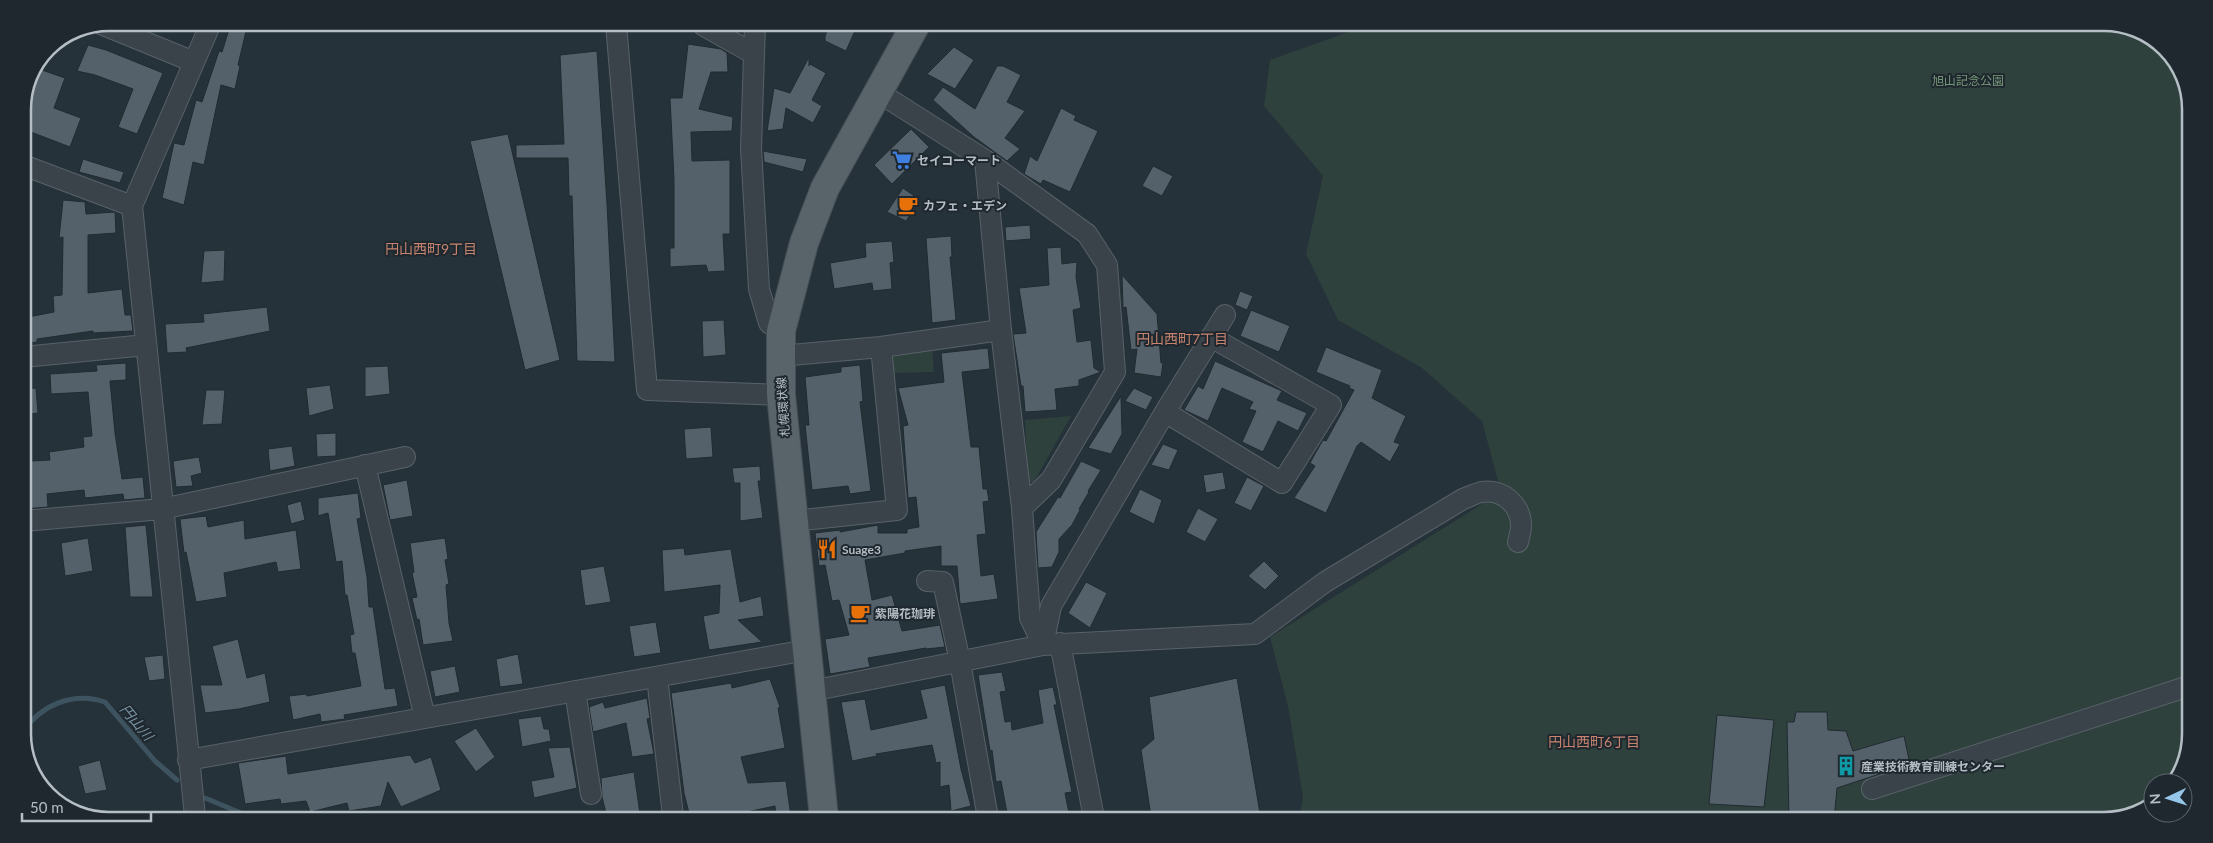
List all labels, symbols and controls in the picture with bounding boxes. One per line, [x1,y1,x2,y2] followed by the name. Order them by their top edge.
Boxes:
[1932,73,2004,88] park label: 旭山記念公園
[891,149,913,171] supermarket icon: セイコーマート
[917,153,1001,168] place label: セイコーマート
[897,194,919,216] cafe icon: カフェ・エデン
[923,198,1007,213] place label: カフェ・エデン
[385,240,477,257] district label: 円山西町9丁目
[1136,330,1228,347] district label: 円山西町7丁目
[773,377,793,437] street label: 札幌環状線
[816,538,838,560] restaurant icon: Suage3
[842,542,881,557] place label: Suage3
[849,602,871,624] cafe icon: 紫陽花珈琲
[875,606,935,621] place label: 紫陽花珈琲
[117,700,158,745] water label: 円山川
[1548,733,1640,750] district label: 円山西町6丁目
[1835,755,1857,777] building icon: 産業技術教育訓練センター
[1861,759,2005,774] place label: 産業技術教育訓練センター
[2143,773,2193,823] north arrow
[22,790,151,822] scale bar
[2146,793,2163,805] text: N
[30,798,64,816] text: 50 m

